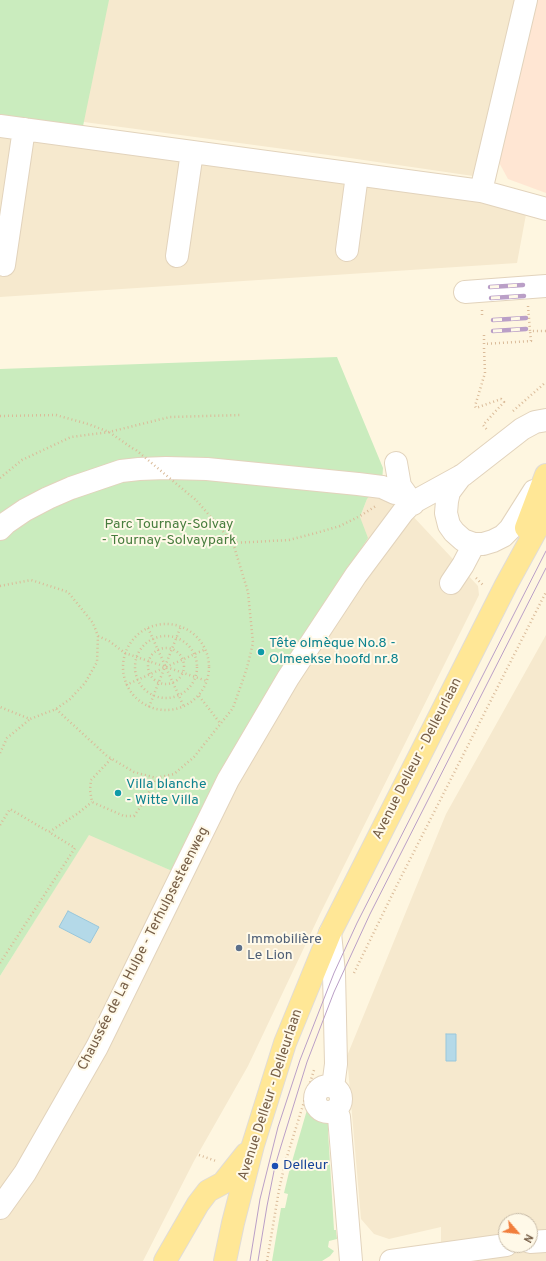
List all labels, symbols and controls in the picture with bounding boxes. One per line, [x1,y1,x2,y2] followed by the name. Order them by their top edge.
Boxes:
[102,517,236,550] park label: Parc Tournay-Solvay - Tournay-Solvaypark
[269,636,399,668] place label: Tête olmèque No.8 - Olmeekse hoofd nr.8
[256,647,266,657] marker: Tête olmèque No.8 - Olmeekse hoofd nr.8
[370,675,466,843] street label: Avenue Delleur - Delleurlaan
[126,777,206,810] place label: Villa blanche - Witte Villa
[113,788,123,798] marker: Villa blanche - Witte Villa
[75,824,213,1074] street label: Chaussée de La Hulpe - Terhulpsesteenweg
[247,932,322,964] place label: Immobilière Le Lion
[234,943,244,953] marker: Immobilière Le Lion
[235,1007,307,1183] street label: Avenue Delleur - Delleurlaan
[283,1158,328,1174] place label: Delleur
[270,1161,280,1171] marker: Delleur
[498,1213,538,1253] north arrow
[520,1231,536,1245] text: N

